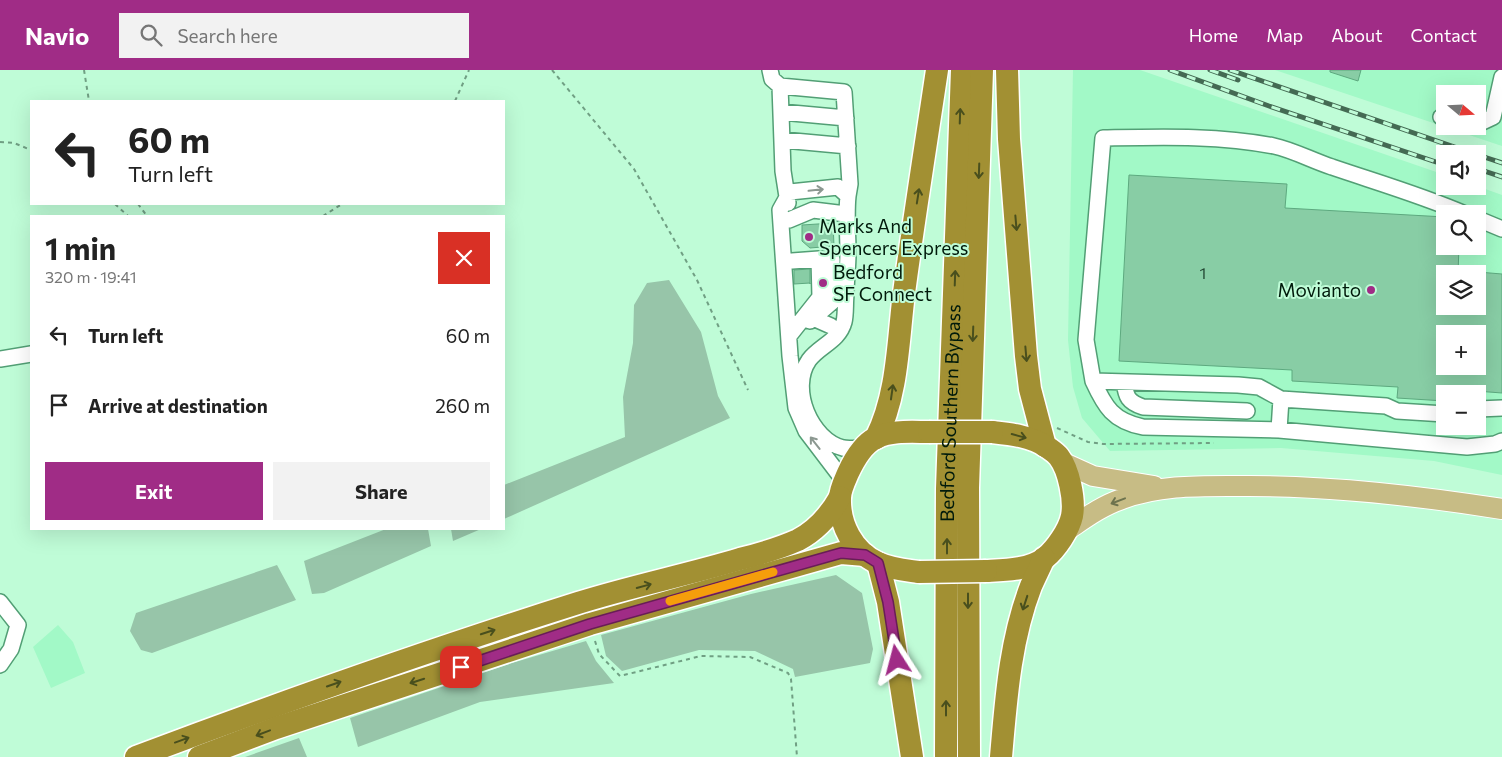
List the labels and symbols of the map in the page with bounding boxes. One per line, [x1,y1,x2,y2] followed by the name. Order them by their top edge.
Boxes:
[1436,85,1486,135] north arrow
[956,108,965,124] one-way arrow
[974,162,984,179] one-way arrow
[808,185,824,195] one-way arrow
[914,189,924,205] one-way arrow
[819,214,968,259] place label: Marks And Spencers Express
[1011,215,1020,231] one-way arrow
[803,231,815,243] marker: Marks And Spencers Express
[833,260,932,305] place label: Bedford SF Connect
[1200,263,1206,282] house number: 1
[950,271,959,287] one-way arrow
[817,277,829,289] marker: Bedford SF Connect
[1277,278,1361,301] place label: Movianto
[1365,284,1377,296] marker: Movianto
[935,304,965,522] street label: Bedford Southern Bypass
[969,325,978,341] one-way arrow
[1021,346,1031,362] one-way arrow
[887,384,897,400] one-way arrow
[1011,432,1027,442] one-way arrow
[809,436,820,449] one-way arrow
[1110,497,1126,506] one-way arrow
[942,538,952,554] one-way arrow
[635,580,651,590] one-way arrow
[963,592,973,609] one-way arrow
[1020,595,1030,611] one-way arrow
[480,627,495,636] one-way arrow
[870,633,922,685] position arrow
[440,646,482,688] pin
[409,677,425,686] one-way arrow
[326,679,341,688] one-way arrow
[941,701,951,717] one-way arrow
[255,729,271,738] one-way arrow
[173,735,189,744] one-way arrow

